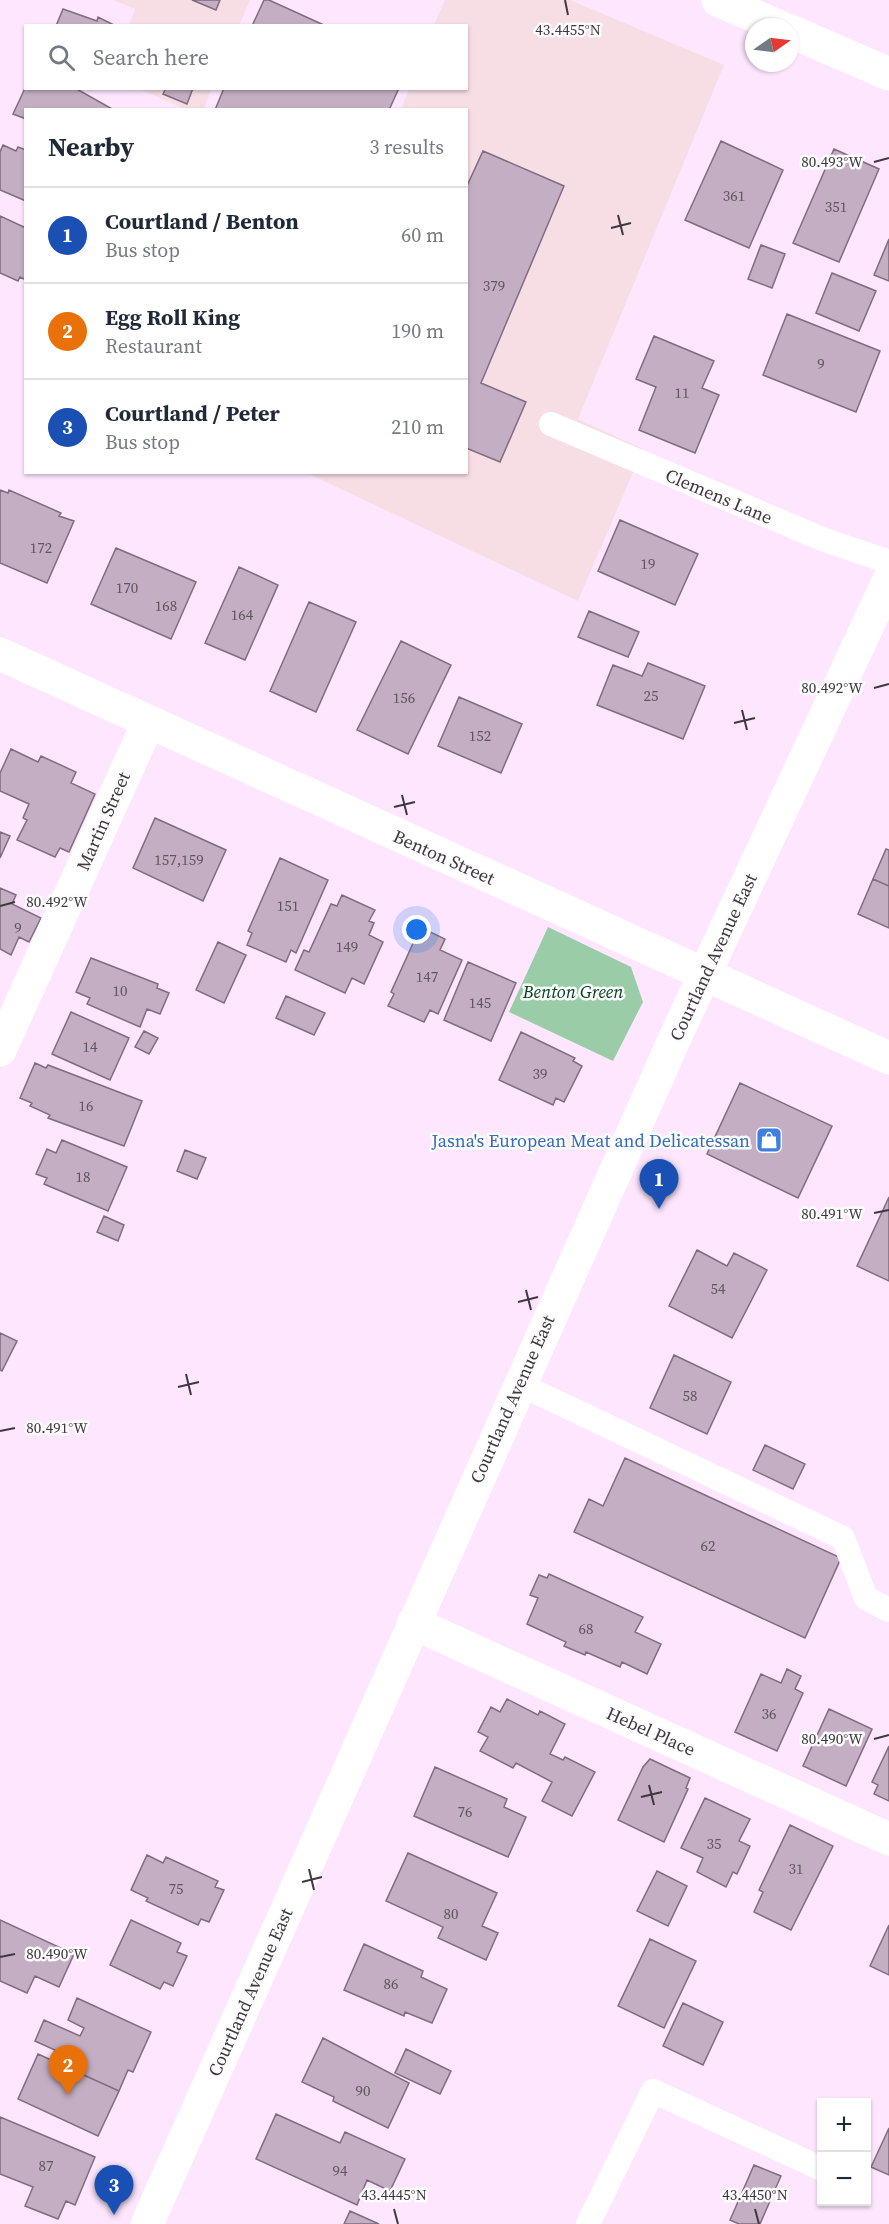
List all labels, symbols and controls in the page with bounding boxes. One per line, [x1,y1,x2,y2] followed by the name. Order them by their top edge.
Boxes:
[745,18,799,72] north arrow
[535,19,601,40] text: 43.4455°N
[24,24,468,90] search box
[45,41,78,74] icon: search
[93,42,209,72] text: Search here
[48,129,134,165] text: Nearby
[369,133,444,161] text: 3 results
[801,151,863,172] text: 80.493°W
[723,185,745,206] house number: 361
[825,196,847,217] house number: 351
[105,206,299,236] text: Courtland / Benton
[62,221,73,249] text: 1
[401,221,444,249] text: 60 m
[105,236,180,264] text: Bus stop
[483,275,505,296] house number: 379
[105,302,240,332] text: Egg Roll King
[62,317,73,345] text: 2
[391,317,444,345] text: 190 m
[105,332,202,360] text: Restaurant
[817,353,825,374] house number: 9
[674,382,690,403] house number: 11
[105,398,280,428] text: Courtland / Peter
[62,413,73,441] text: 3
[391,413,444,441] text: 210 m
[105,428,180,456] text: Bus stop
[662,462,776,530] street label: Clemens Lane
[30,537,52,558] house number: 172
[640,553,656,574] house number: 19
[116,577,138,598] house number: 170
[155,595,177,616] house number: 168
[231,604,254,625] house number: 164
[801,677,863,698] text: 80.492°W
[643,685,659,706] house number: 25
[393,687,415,708] house number: 156
[469,725,491,746] house number: 152
[70,767,136,874] street label: Martin Street
[389,823,499,891] street label: Benton Street
[154,849,204,870] house number: 157,159
[663,869,763,1045] street label: Courtland Avenue East
[26,891,88,912] text: 80.492°W
[277,895,299,916] house number: 151
[402,915,431,944] your location
[14,917,22,938] house number: 9
[336,936,358,957] house number: 149
[416,966,438,987] house number: 147
[522,979,623,1004] park label: Benton Green
[112,980,128,1001] house number: 10
[469,992,491,1013] house number: 145
[82,1036,98,1057] house number: 14
[532,1063,548,1084] house number: 39
[78,1095,94,1116] house number: 16
[754,1125,784,1155] shop icon: Jasna's European Meat and Delicatessan
[431,1128,750,1153] place label: Jasna's European Meat and Delicatessan
[640,1160,678,1209] pin: 1
[75,1166,91,1187] house number: 18
[801,1203,863,1224] text: 80.491°W
[710,1278,726,1299] house number: 54
[464,1311,560,1487] street label: Courtland Avenue East
[682,1385,698,1406] house number: 58
[26,1417,88,1438] text: 80.491°W
[700,1535,716,1556] house number: 62
[578,1618,594,1639] house number: 68
[603,1700,699,1762] street label: Hebel Place
[761,1703,777,1724] house number: 36
[801,1728,863,1749] text: 80.490°W
[457,1801,473,1822] house number: 76
[706,1833,722,1854] house number: 35
[788,1858,804,1879] house number: 31
[168,1878,184,1899] house number: 75
[443,1903,459,1924] house number: 80
[202,1904,298,2080] street label: Courtland Avenue East
[26,1943,88,1964] text: 80.490°W
[383,1973,399,1994] house number: 86
[48,2046,88,2095] pin: 2
[355,2080,371,2101] house number: 90
[817,2098,871,2206] map controls
[817,2098,871,2152] button: +
[817,2152,871,2206] button: −
[38,2155,54,2176] house number: 87
[332,2160,348,2181] house number: 94
[94,2166,134,2215] pin: 3
[361,2184,427,2205] text: 43.4445°N
[722,2184,788,2205] text: 43.4450°N

